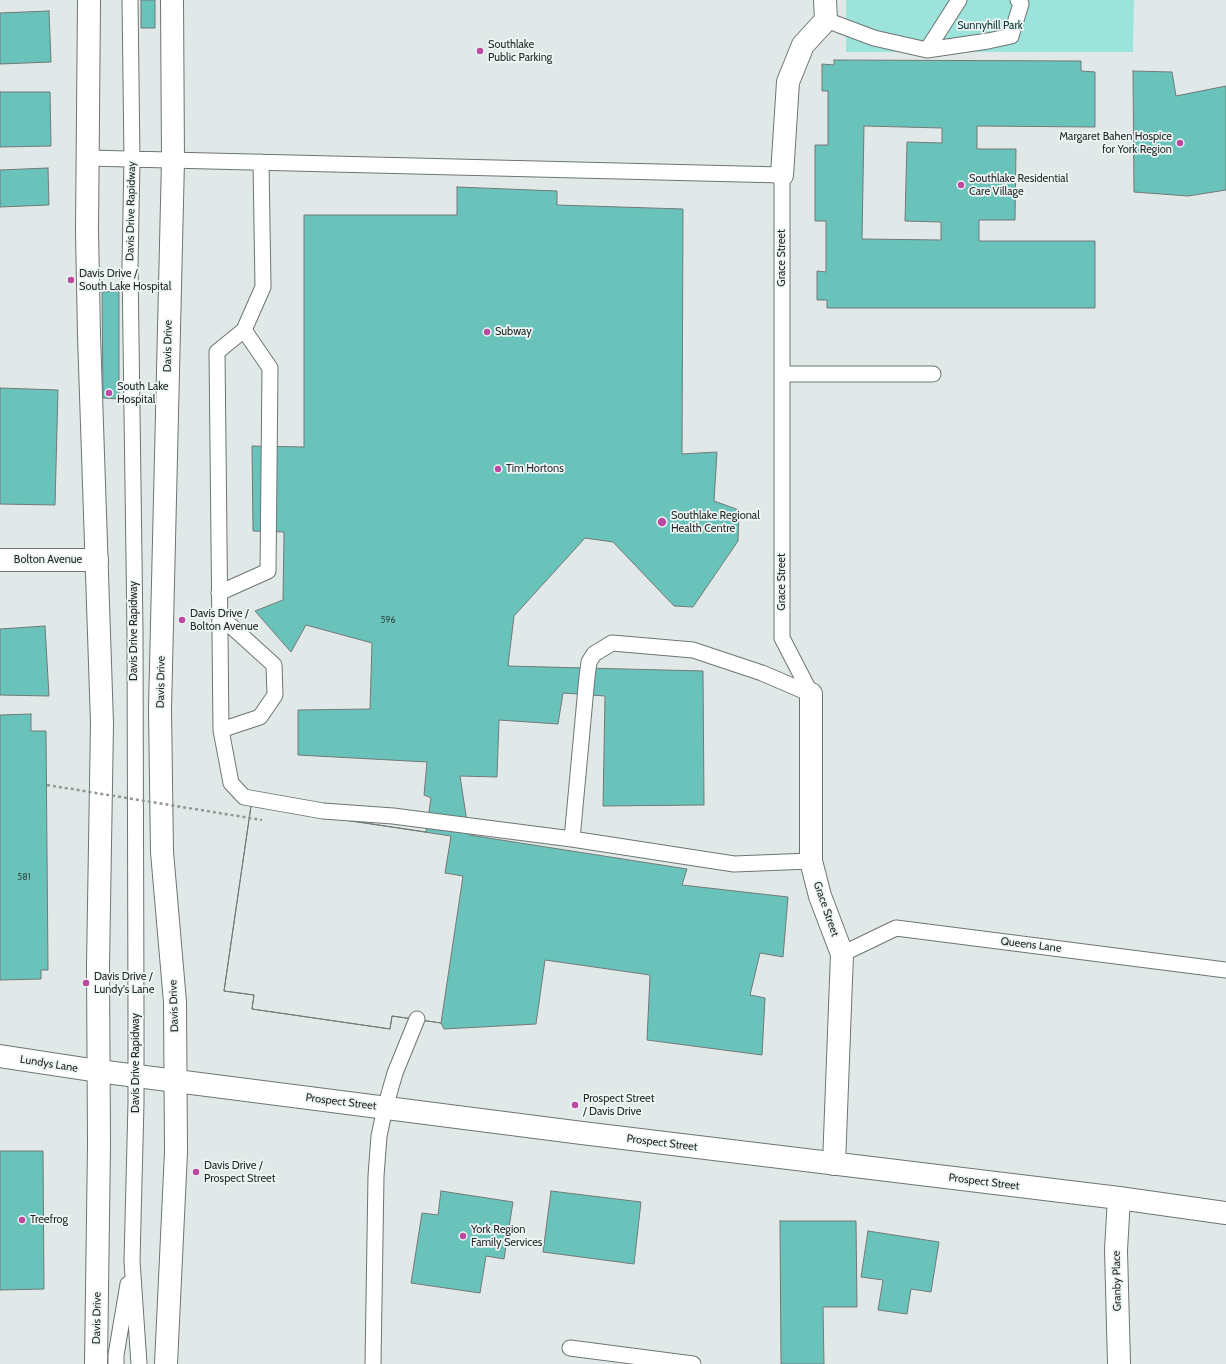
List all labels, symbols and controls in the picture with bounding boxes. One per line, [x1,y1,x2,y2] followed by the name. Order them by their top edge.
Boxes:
[957,19,1023,33] park label: Sunnyhill Park
[488,38,552,64] place label: Southlake Public Parking
[475,46,485,56] marker: Southlake Public Parking
[1059,130,1172,156] place label: Margaret Bahen Hospice for York Region
[1175,138,1185,148] marker: Margaret Bahen Hospice for York Region
[124,161,138,261] street label: Davis Drive Rapidway
[969,172,1068,198] place label: Southlake Residential Care Village
[956,180,966,190] marker: Southlake Residential Care Village
[775,229,789,287] street label: Grace Street
[79,267,171,293] place label: Davis Drive / South Lake Hospital
[66,275,76,285] marker: Davis Drive / South Lake Hospital
[161,320,175,372] street label: Davis Drive
[495,325,532,339] place label: Subway
[482,327,492,337] marker: Subway
[117,380,168,406] place label: South Lake Hospital
[104,388,114,398] marker: South Lake Hospital
[506,462,564,476] place label: Tim Hortons
[493,464,503,474] marker: Tim Hortons
[671,509,760,535] place label: Southlake Regional Health Centre
[656,516,668,528] marker: Southlake Regional Health Centre
[14,553,82,567] street label: Bolton Avenue
[775,553,789,611] street label: Grace Street
[127,581,141,681] street label: Davis Drive Rapidway
[190,607,258,633] place label: Davis Drive / Bolton Avenue
[177,615,187,625] marker: Davis Drive / Bolton Avenue
[380,615,396,625] house number: 596
[154,656,168,708] street label: Davis Drive
[17,872,31,882] house number: 581
[810,880,842,938] street label: Grace Street
[1000,935,1062,955] street label: Queens Lane
[94,970,154,996] place label: Davis Drive / Lundy's Lane
[81,978,91,988] marker: Davis Drive / Lundy's Lane
[166,980,182,1032] street label: Davis Drive
[129,1013,143,1113] street label: Davis Drive Rapidway
[19,1053,79,1075] street label: Lundys Lane
[305,1091,377,1113] street label: Prospect Street
[583,1092,654,1118] place label: Prospect Street / Davis Drive
[570,1100,580,1110] marker: Prospect Street / Davis Drive
[626,1132,698,1154] street label: Prospect Street
[204,1159,275,1185] place label: Davis Drive / Prospect Street
[191,1167,201,1177] marker: Davis Drive / Prospect Street
[948,1171,1020,1193] street label: Prospect Street
[30,1213,68,1227] place label: Treefrog
[17,1215,27,1225] marker: Treefrog
[471,1223,542,1249] place label: York Region Family Services
[458,1231,468,1241] marker: York Region Family Services
[1110,1250,1124,1312] street label: Granby Place
[90,1292,104,1344] street label: Davis Drive

